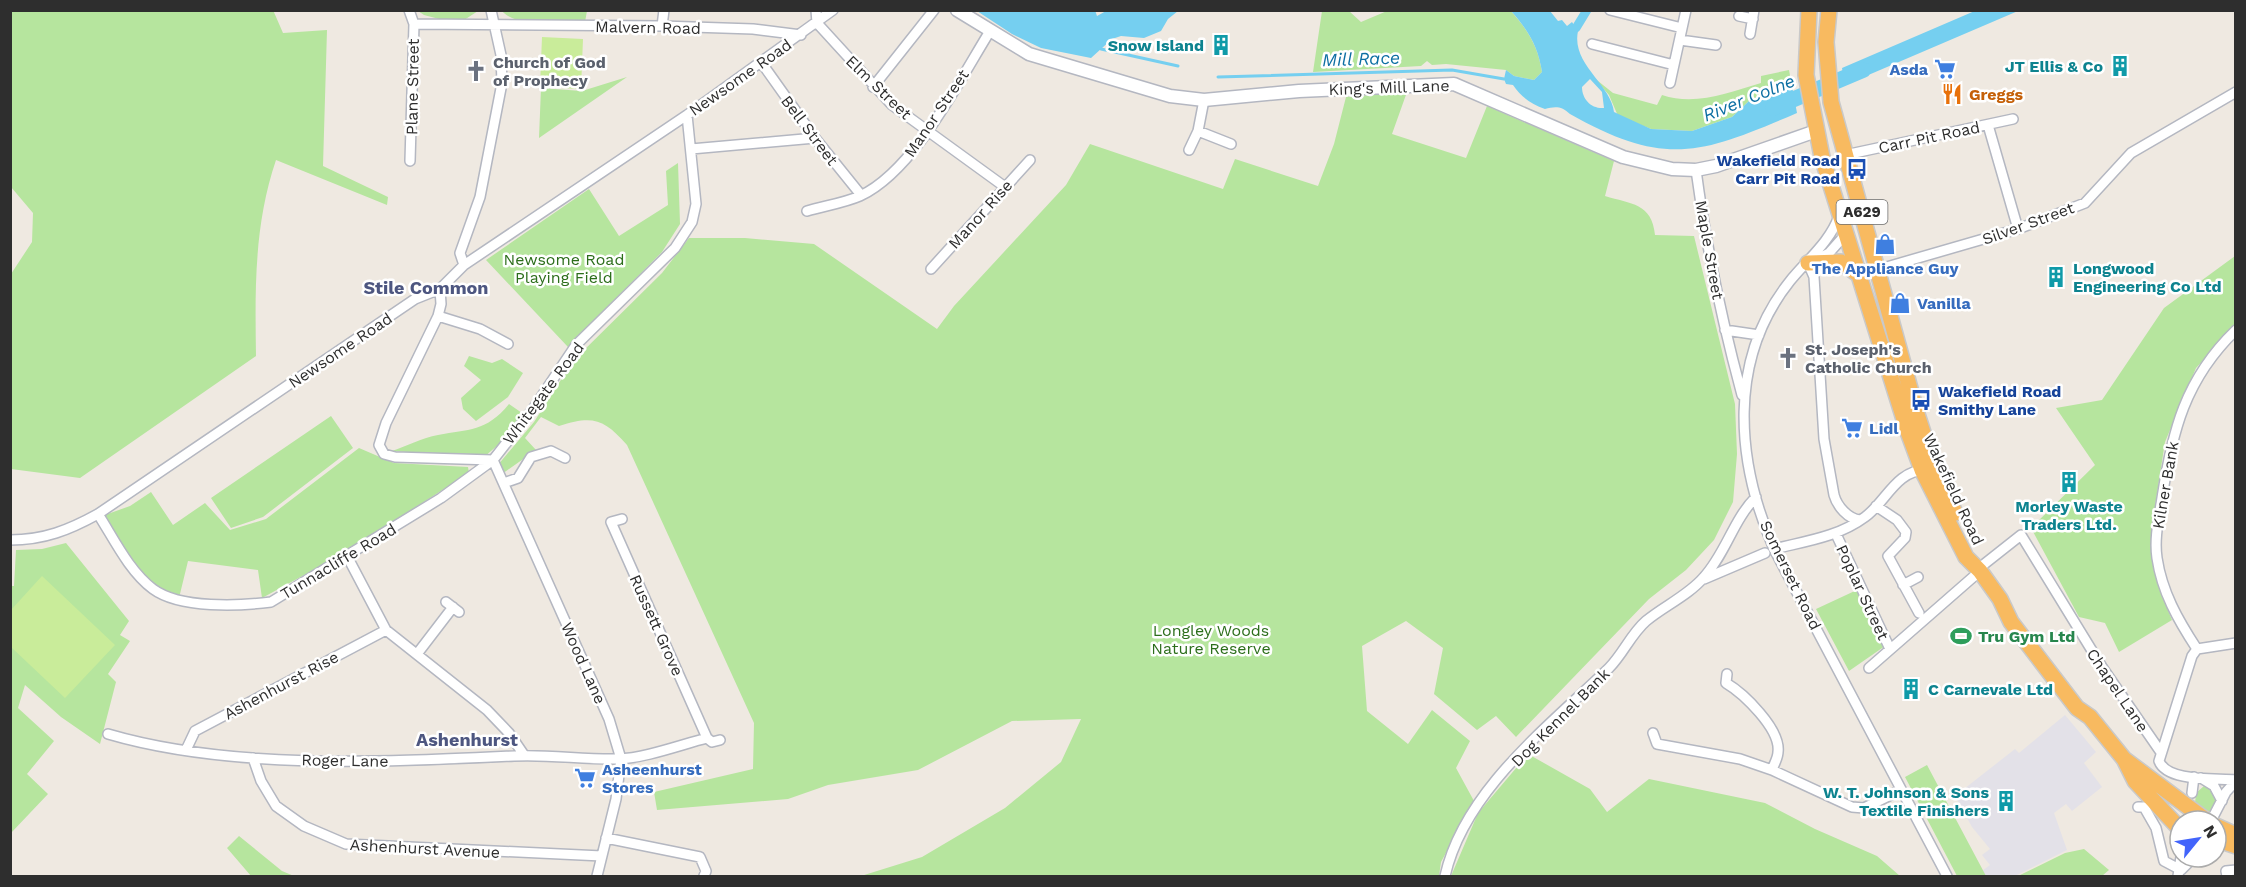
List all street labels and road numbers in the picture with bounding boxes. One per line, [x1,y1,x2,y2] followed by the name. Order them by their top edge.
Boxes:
[595,17,701,38] street label: Malvern Road
[685,35,795,120] street label: Newsome Road
[402,38,423,135] street label: Plane Street
[842,51,916,124] street label: Elm Street
[900,65,973,161] street label: Manor Street
[1328,76,1450,99] street label: King's Mill Lane
[777,92,842,169] street label: Bell Street
[1877,117,1982,158] street label: Carr Pit Road
[944,176,1016,253] street label: Manor Rise
[1980,198,2077,249] street label: Silver Street
[1691,199,1728,301] street label: Maple Street
[1836,200,1888,224] road number: A629
[285,309,396,392] street label: Newsome Road
[499,338,588,448] street label: Whitegate Road
[1919,430,1988,548] street label: Wakefield Road
[2148,440,2183,531] street label: Kilner Bank
[1756,517,1825,633] street label: Somerset Road
[277,519,400,603] street label: Tunnacliffe Road
[1832,542,1893,643] street label: Poplar Street
[626,572,687,679] street label: Russett Grove
[557,619,610,707] street label: Wood Lane
[2083,645,2153,736] street label: Chapel Lane
[221,647,342,724] street label: Ashenhurst Rise
[1507,664,1614,771] street label: Dog Kennel Bank
[301,750,389,771] street label: Roger Lane
[349,835,501,862] street label: Ashenhurst Avenue

